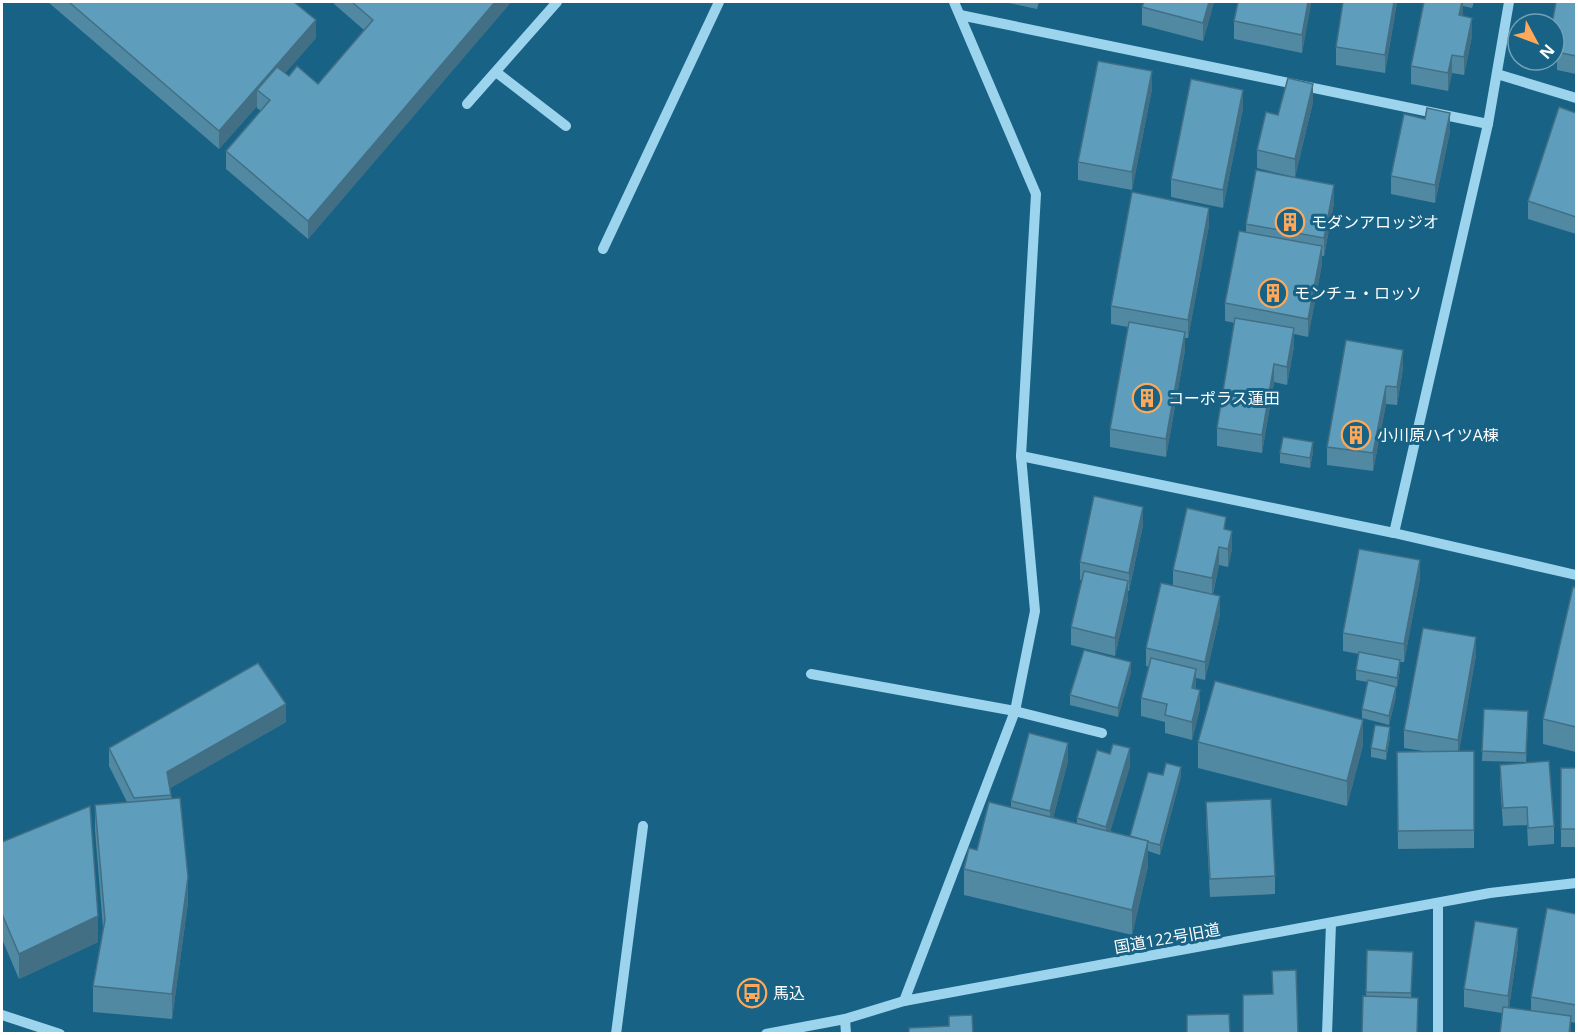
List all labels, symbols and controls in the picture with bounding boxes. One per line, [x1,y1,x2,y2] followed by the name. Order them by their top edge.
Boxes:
[1506,12,1566,72] north arrow
[1535,40,1560,64] text: N
[1274,206,1306,238] building icon: モダンアロッジオ
[1311,211,1439,233] place label: モダンアロッジオ
[1257,277,1289,309] building icon: モンチュ・ロッソ
[1294,282,1422,304] place label: モンチュ・ロッソ
[1131,382,1163,414] building icon: コーポラス蓮田
[1168,387,1280,409] place label: コーポラス蓮田
[1340,419,1372,451] building icon: 小川原ハイツA棟
[1377,424,1499,446] place label: 小川原ハイツA棟
[1112,918,1222,958] street label: 国道122号旧道
[736,977,768,1009] bus stop icon: 馬込
[773,982,805,1004] place label: 馬込

